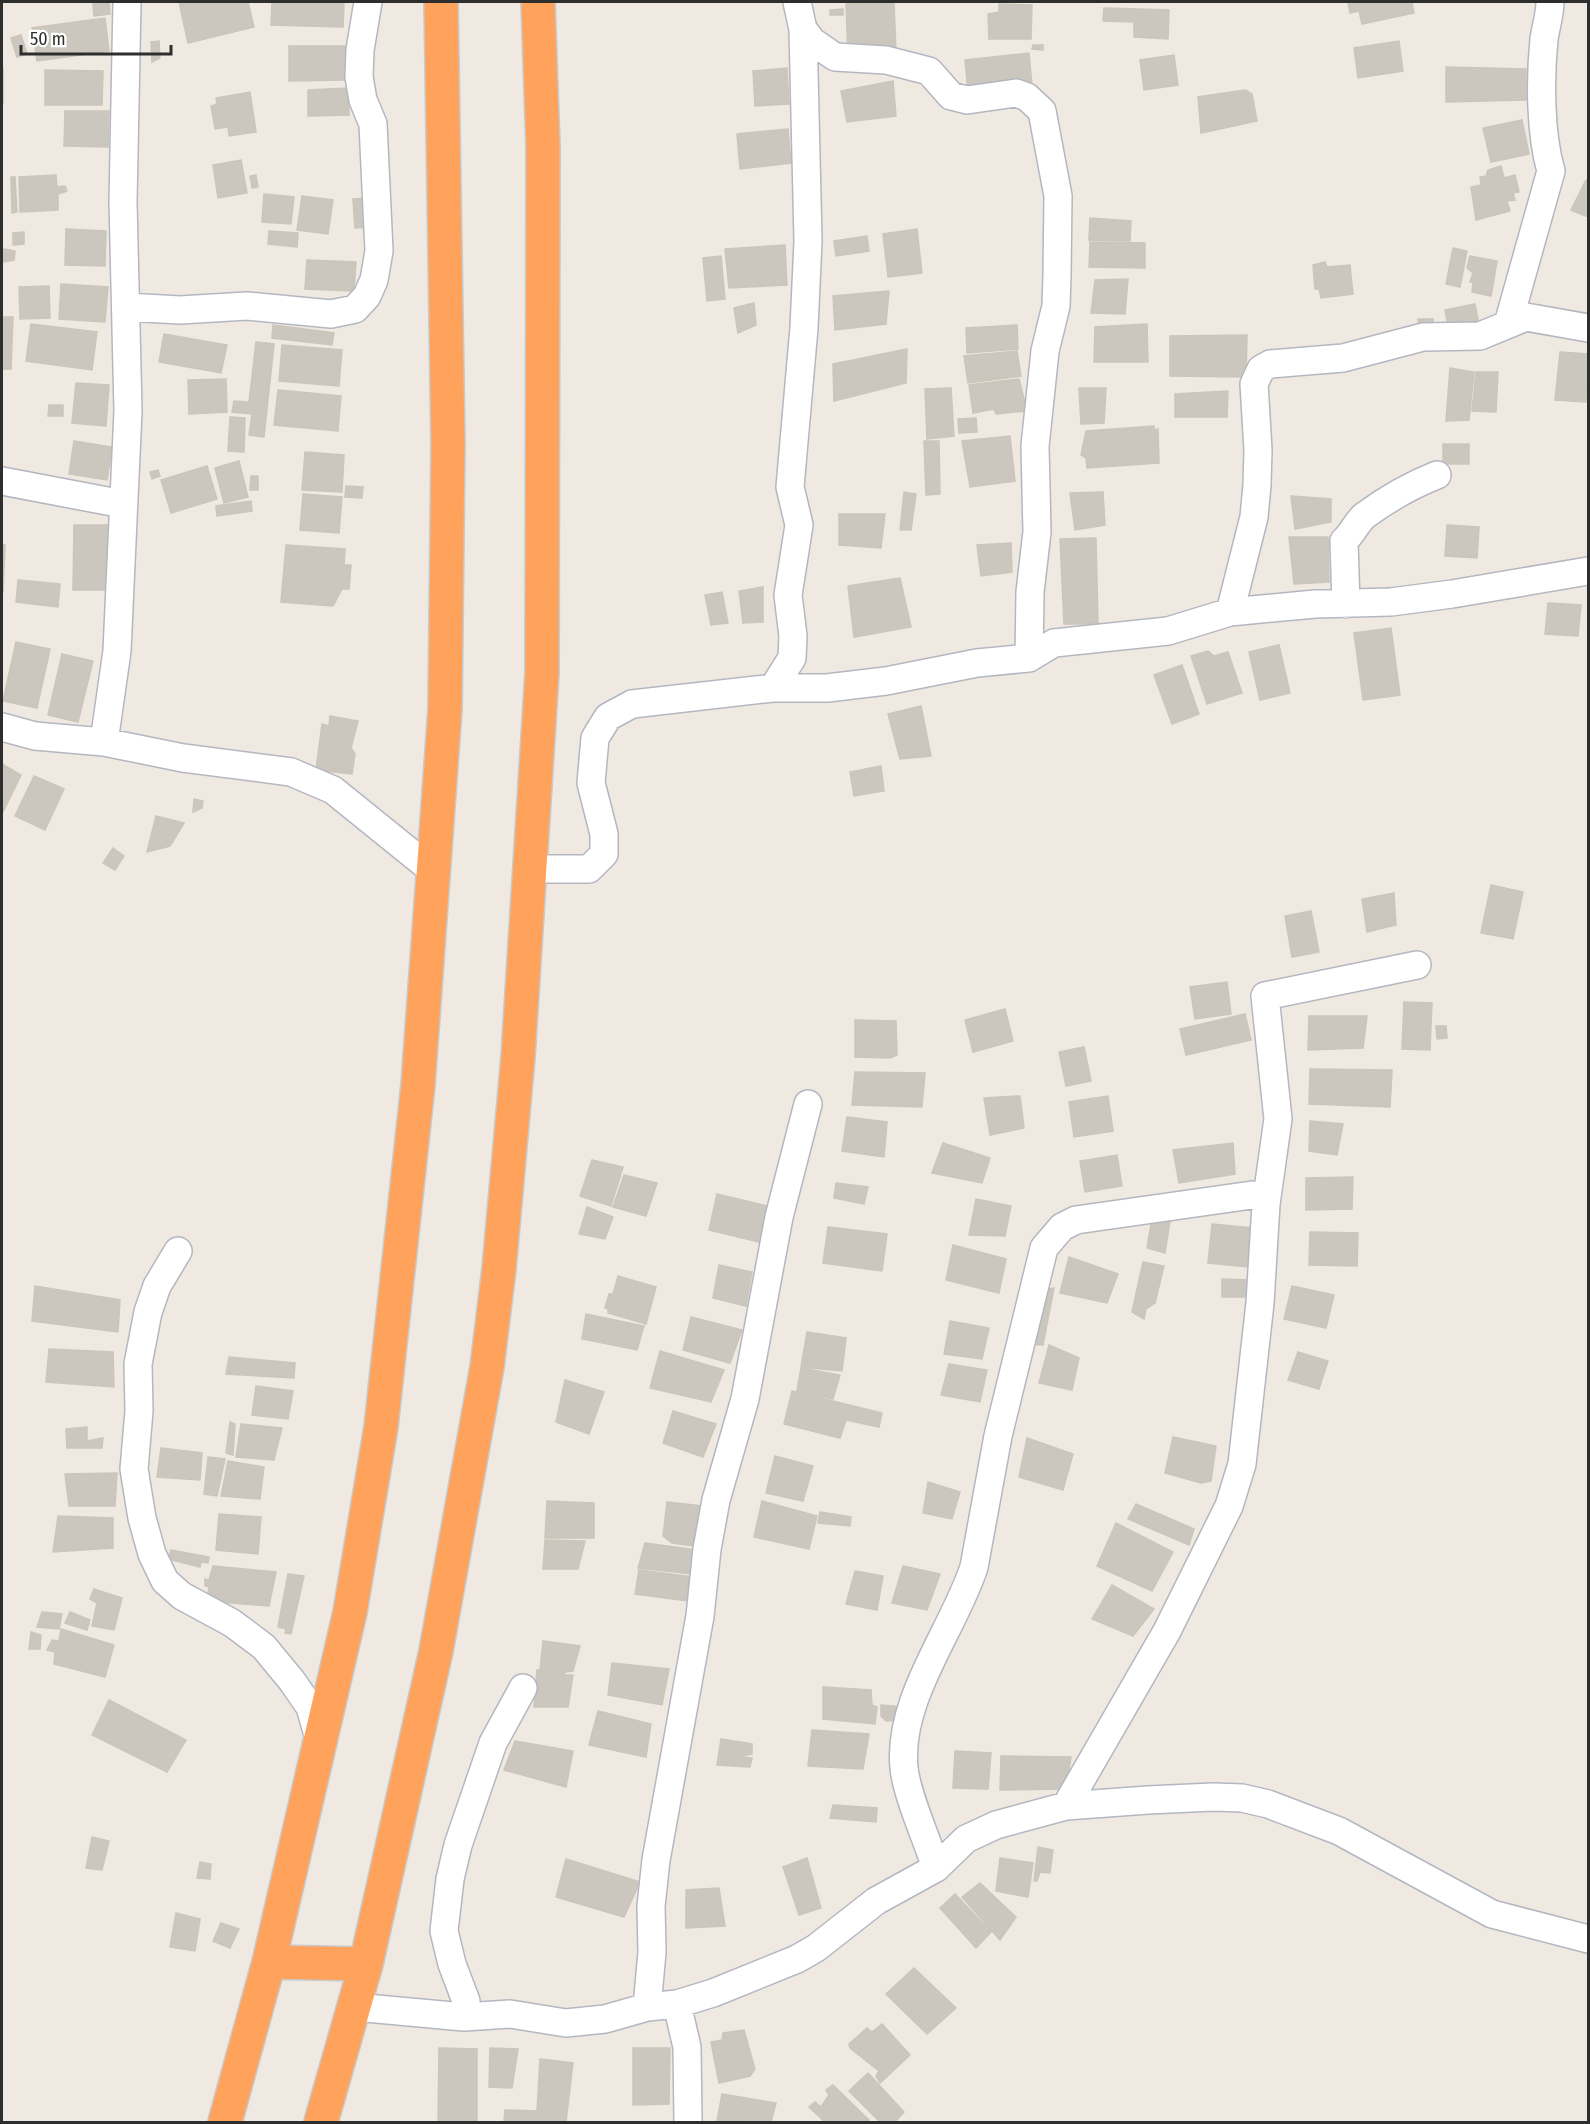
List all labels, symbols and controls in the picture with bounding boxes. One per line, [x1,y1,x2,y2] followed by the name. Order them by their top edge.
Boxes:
[21,18,171,56] scale bar
[30,28,66,50] text: 50 m

